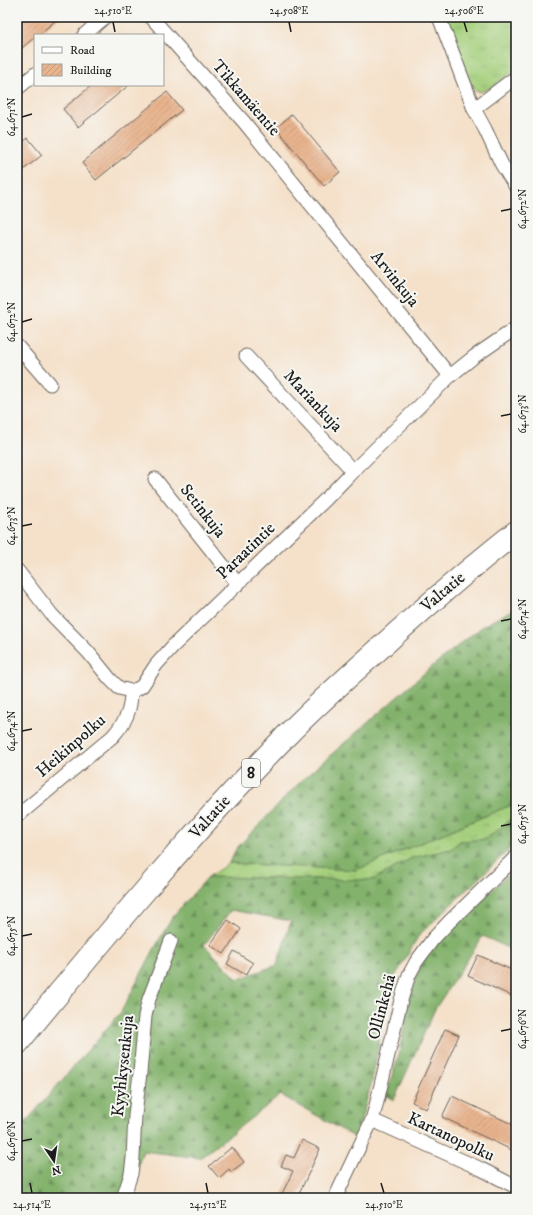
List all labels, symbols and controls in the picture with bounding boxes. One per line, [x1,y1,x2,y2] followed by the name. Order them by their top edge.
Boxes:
[94,5,132,17] text: 24.510°E
[270,5,308,17] text: 24.508°E
[445,5,484,17] text: 24.506°E
[34,34,164,86] legend
[70,43,95,58] text: Road
[207,55,285,141] street label: Tikkamäentie
[70,63,111,78] text: Building
[6,97,18,137] text: 64.671°N
[517,189,529,229] text: 64.672°N
[366,246,425,312] street label: Arvinkuja
[6,302,18,342] text: 64.672°N
[279,365,348,437] street label: Mariankuja
[517,394,529,434] text: 64.673°N
[175,480,231,543] street label: Setinkuja
[6,506,18,546] text: 64.673°N
[212,518,280,584] street label: Paraatintie
[415,567,470,618] street label: Valtatie
[517,598,529,640] text: 64.674°N
[6,710,18,752] text: 64.674°N
[32,710,110,782] street label: Heikinpolku
[242,759,260,787] road number: 8
[184,791,235,844] street label: Valtatie
[517,804,529,844] text: 64.675°N
[6,916,18,956] text: 64.675°N
[363,971,401,1042] street label: Ollinkehä
[517,1009,529,1049] text: 64.676°N
[107,1013,139,1118] street label: Kyyhkysenkuja
[404,1107,498,1167] street label: Kartanopolku
[6,1121,18,1161] text: 64.676°N
[34,1141,74,1181] north arrow
[50,1162,62,1178] text: N
[13,1199,51,1211] text: 24.514°E
[190,1199,227,1211] text: 24.512°E
[365,1199,403,1211] text: 24.510°E

